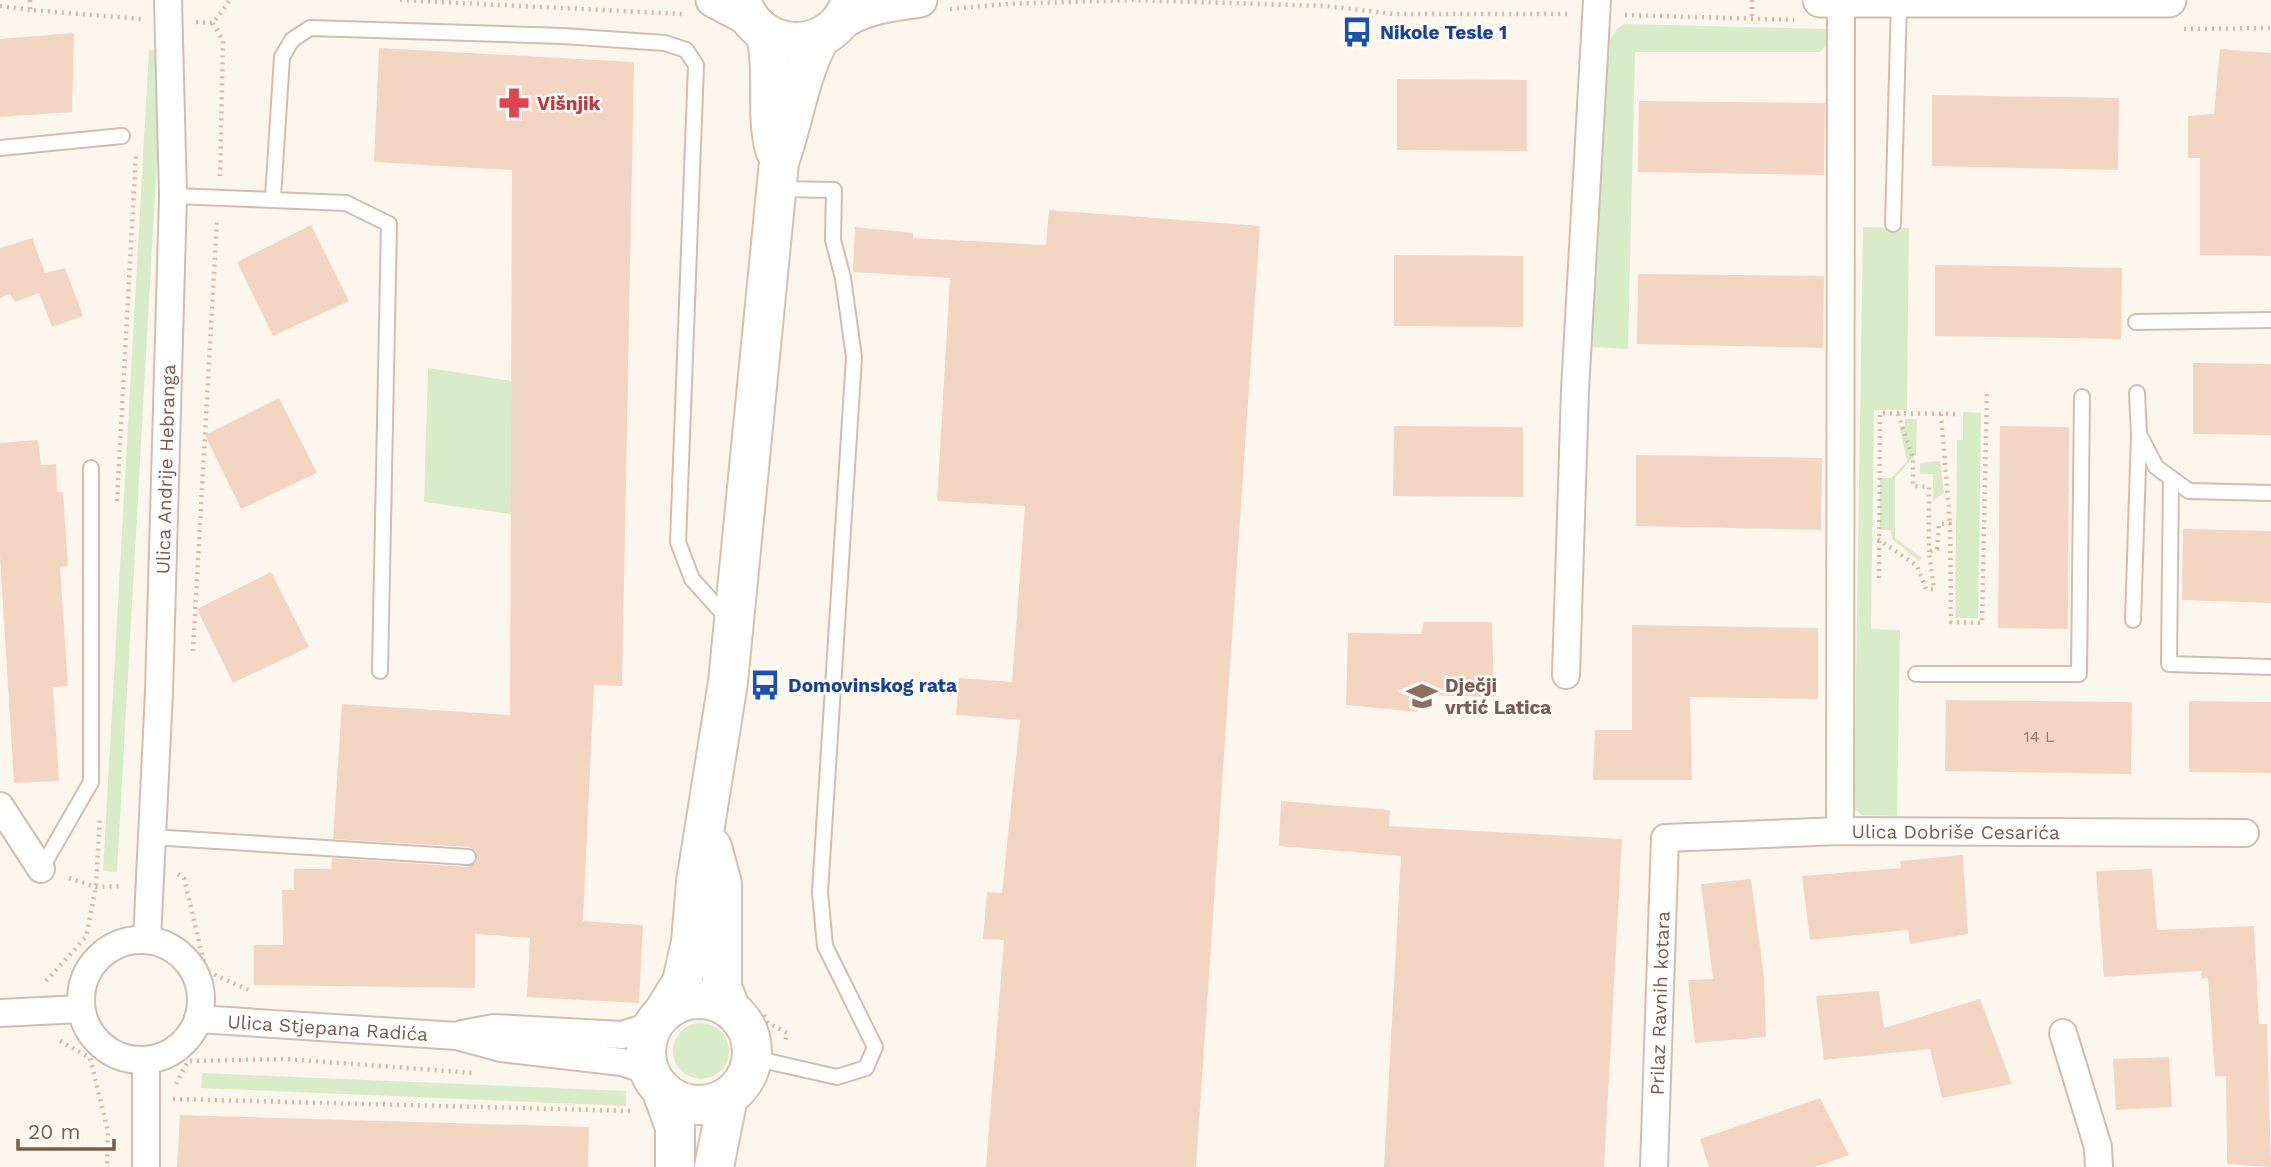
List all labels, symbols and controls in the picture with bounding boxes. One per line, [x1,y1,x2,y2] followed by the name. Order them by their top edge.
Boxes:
[1340,15,1374,49] bus stop icon: Nikole Tesle 1
[1380,21,1507,44] place label: Nikole Tesle 1
[497,86,531,120] pharmacy icon: Višnjik
[537,92,600,115] place label: Višnjik
[151,364,180,575] street label: Ulica Andrije Hebranga
[748,668,782,702] bus stop icon: Domovinskog rata
[788,674,957,697] place label: Domovinskog rata
[1444,674,1551,719] place label: Dječji vrtić Latica
[1405,679,1439,713] school or university icon: Dječji vrtić Latica
[2023,727,2055,746] house number: 14 L
[1852,820,2060,844] street label: Ulica Dobriše Cesarića
[1645,910,1675,1096] street label: Prilaz Ravnih kotara
[227,1010,429,1046] street label: Ulica Stjepana Radića
[18,1108,114,1152] scale bar
[28,1119,80,1144] text: 20 m

